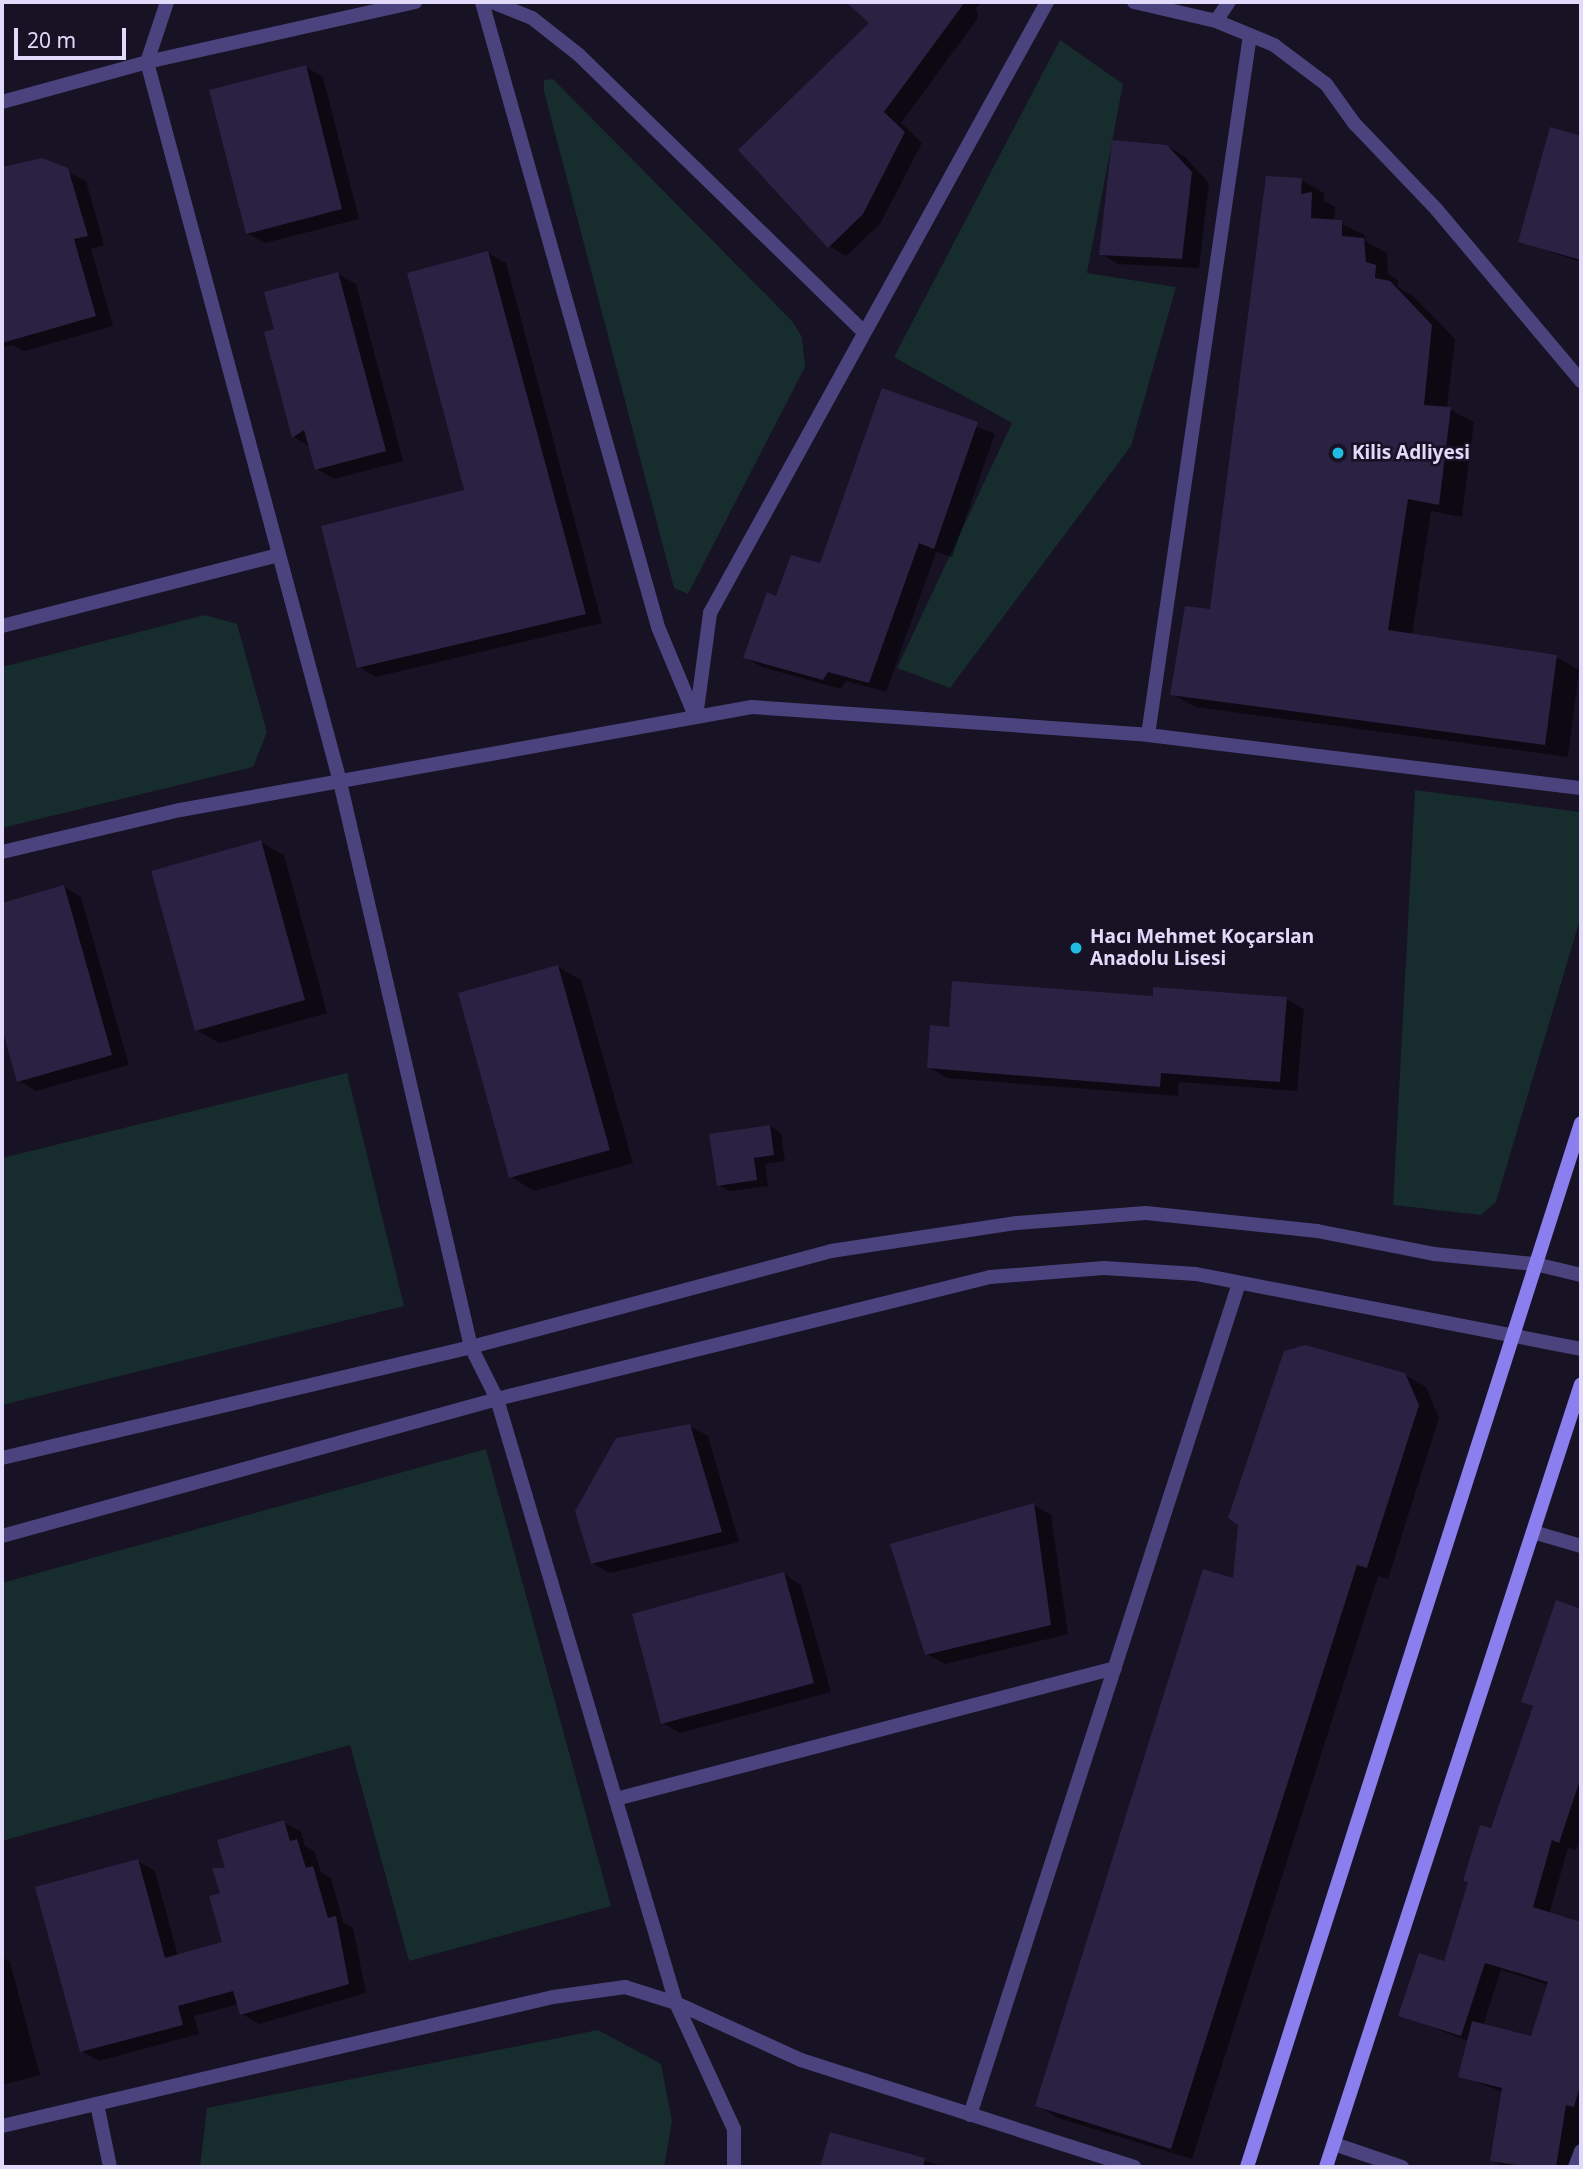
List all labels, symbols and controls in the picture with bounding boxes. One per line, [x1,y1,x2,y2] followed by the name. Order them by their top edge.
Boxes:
[18,14,130,58] scale bar
[27,26,76,54] text: 20 m
[1352,442,1470,464] place label: Kilis Adliyesi
[1330,445,1346,461] marker: Kilis Adliyesi
[1090,926,1314,970] place label: Hacı Mehmet Koçarslan Anadolu Lisesi
[1068,940,1084,956] marker: Hacı Mehmet Koçarslan Anadolu Lisesi

